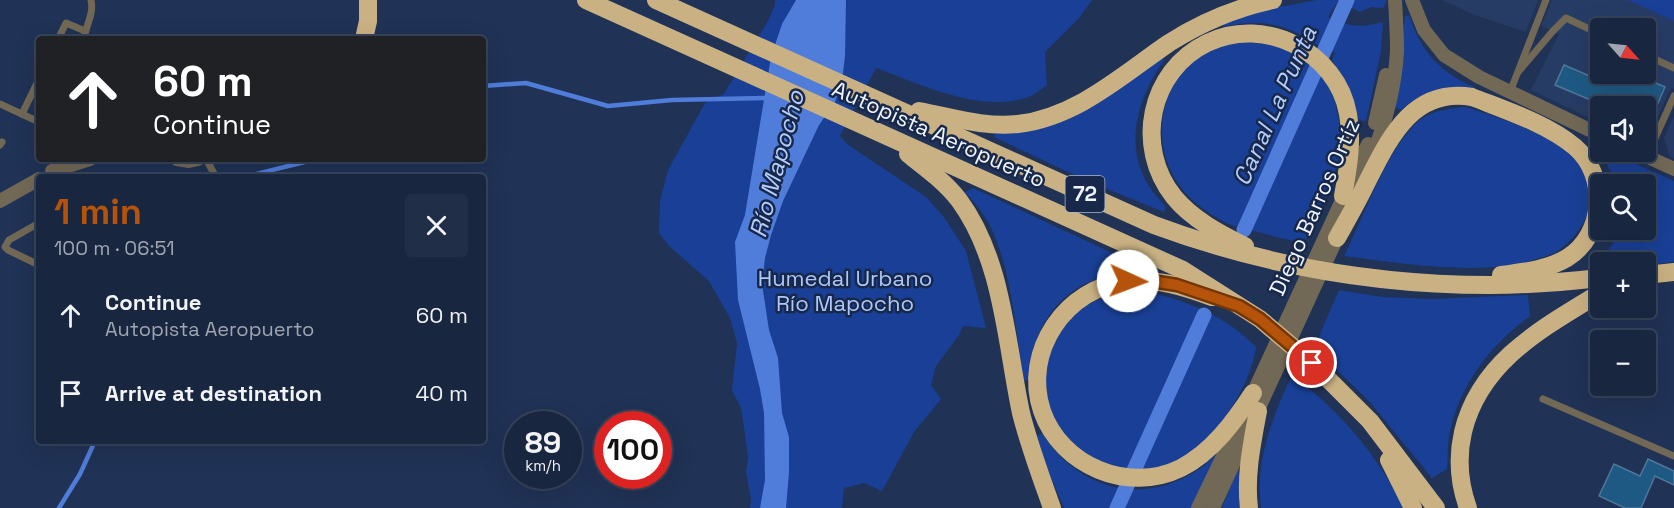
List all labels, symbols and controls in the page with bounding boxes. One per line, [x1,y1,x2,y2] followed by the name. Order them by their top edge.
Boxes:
[1590,18,1656,84] north arrow
[1590,18,1656,396] map controls
[1226,21,1324,190] water label: Canal La Punta
[153,55,253,108] text: 60 m
[54,60,132,138] icon: ahead
[828,74,1050,194] street label: Autopista Aeropuerto
[742,86,811,241] water label: Río Mapocho
[1590,96,1656,162] button: sound
[153,107,271,142] text: Continue
[1262,114,1366,300] street label: Diego Barros Ortíz
[1590,174,1656,240] button: search
[1066,176,1104,212] road number: 72
[54,189,142,235] text: 1 min
[405,194,468,257] button: close
[54,235,175,261] text: 100 m · 06:51
[1096,249,1160,313] position arrow
[1590,252,1656,318] button: +
[758,264,932,317] park label: Humedal Urbano Río Mapocho
[105,288,201,316] text: Continue
[54,299,87,332] icon: ahead
[416,301,468,329] text: 60 m
[105,316,314,342] text: Autopista Aeropuerto
[1590,330,1656,396] button: −
[1286,337,1337,388] pin
[1295,346,1328,379] icon: arrive
[54,377,87,410] icon: arrive
[105,379,322,407] text: Arrive at destination
[416,379,468,407] text: 40 m
[594,411,672,489] speed limit sign: 100
[525,423,561,462] text: 89
[525,456,561,475] text: km/h

